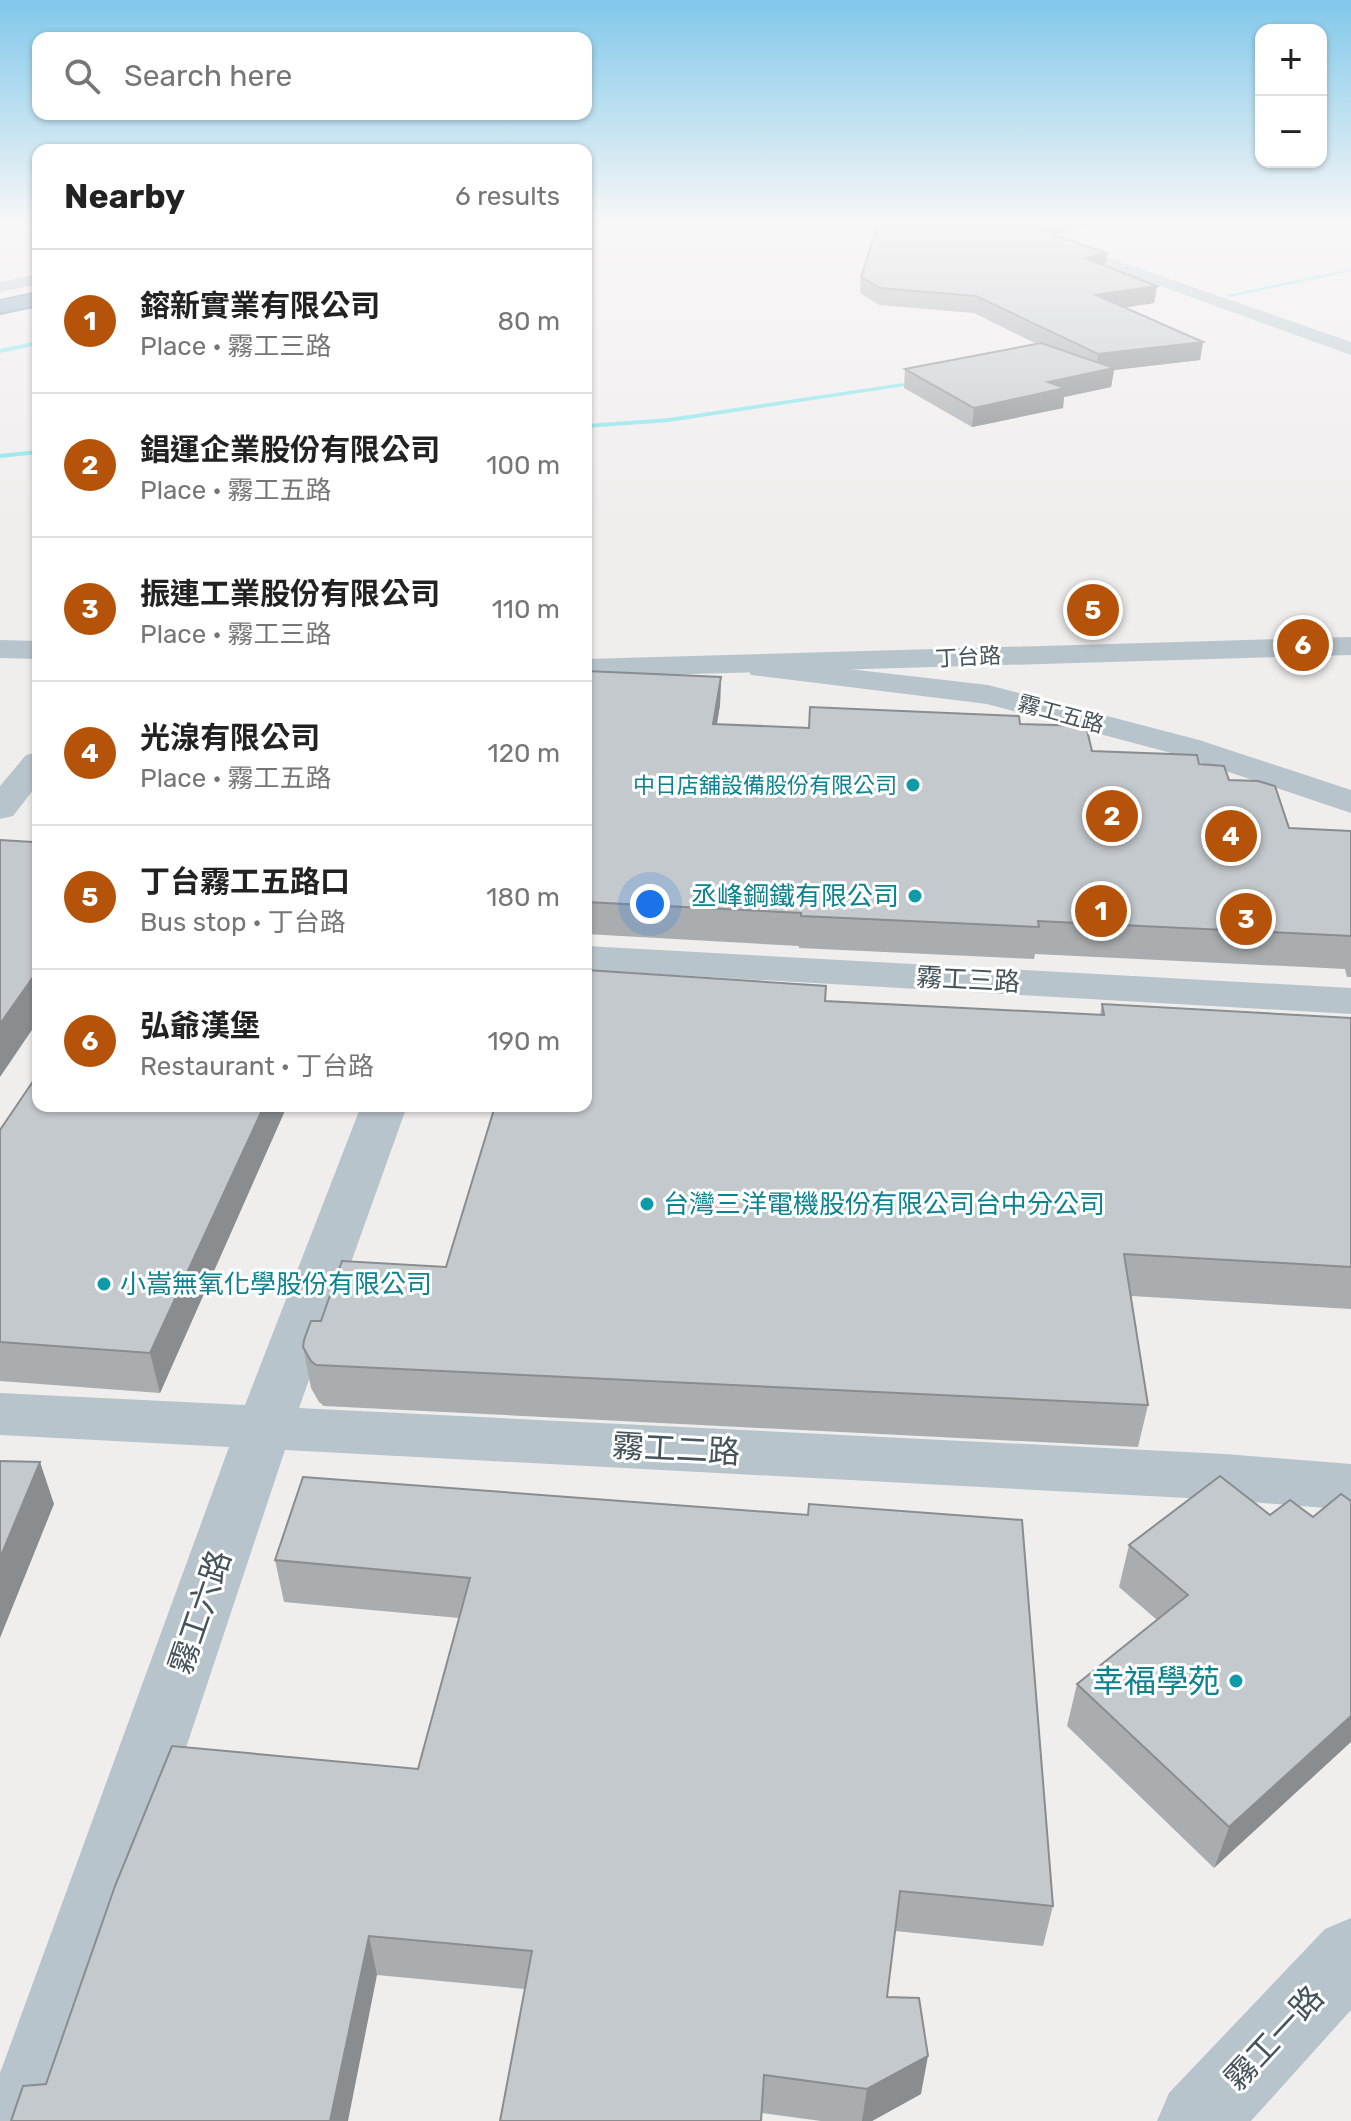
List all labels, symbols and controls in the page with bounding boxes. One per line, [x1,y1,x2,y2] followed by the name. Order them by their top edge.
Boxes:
[1255,24,1327,168] map controls
[1255,24,1327,96] button: +
[32,32,592,120] search box
[60,54,104,98] icon: search
[124,58,292,94] text: Search here
[1255,96,1327,168] button: −
[64,176,185,217] text: Nearby
[455,181,560,212] text: 6 results
[140,288,380,324] text: 鎔新實業有限公司
[84,306,96,337] text: 1
[497,306,560,337] text: 80 m
[140,331,332,362] text: Place · 霧工三路
[140,432,440,468] text: 錩運企業股份有限公司
[82,450,98,481] text: 2
[486,450,560,481] text: 100 m
[140,475,332,506] text: Place · 霧工五路
[140,576,440,612] text: 振連工業股份有限公司
[1067,580,1119,640] pin: 5
[81,594,99,625] text: 3
[492,594,560,625] text: 110 m
[1277,615,1329,675] pin: 6
[140,619,332,650] text: Place · 霧工三路
[934,642,1002,672] street label: 丁台路
[1015,690,1107,738] street label: 霧工五路
[140,720,320,756] text: 光湶有限公司
[81,738,99,769] text: 4
[488,738,560,769] text: 120 m
[140,763,332,794] text: Place · 霧工五路
[633,772,897,799] place label: 中日店舖設備股份有限公司
[904,776,922,794] marker: 中日店舖設備股份有限公司
[1086,786,1138,846] pin: 2
[1205,806,1257,866] pin: 4
[140,864,350,900] text: 丁台霧工五路口
[691,881,899,912] place label: 丞峰鋼鐵有限公司
[1075,881,1127,941] pin: 1
[82,882,98,913] text: 5
[486,882,560,913] text: 180 m
[630,884,670,924] your location
[906,887,924,905] marker: 丞峰鋼鐵有限公司
[1220,889,1272,949] pin: 3
[140,907,346,938] text: Bus stop · 丁台路
[915,962,1021,998] street label: 霧工三路
[140,1008,260,1044] text: 弘爺漢堡
[82,1026,98,1057] text: 6
[487,1026,560,1057] text: 190 m
[140,1051,374,1082] text: Restaurant · 丁台路
[663,1189,1105,1220] place label: 台灣三洋電機股份有限公司台中分公司
[638,1195,656,1213] marker: 台灣三洋電機股份有限公司台中分公司
[120,1269,432,1300] place label: 小嵩無氧化學股份有限公司
[95,1275,113,1293] marker: 小嵩無氧化學股份有限公司
[611,1427,741,1471] street label: 霧工二路
[161,1545,239,1679] street label: 霧工六路
[1092,1662,1220,1700] place label: 幸福學苑
[1227,1672,1245,1690] marker: 幸福學苑
[1216,1978,1332,2098] street label: 霧工一路

